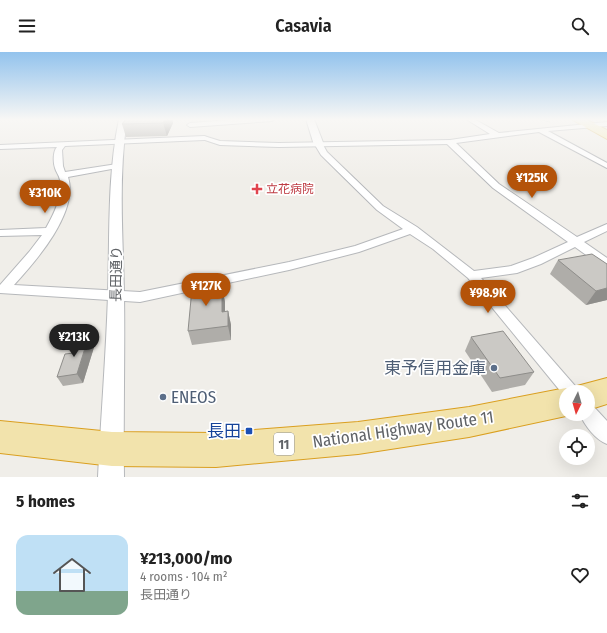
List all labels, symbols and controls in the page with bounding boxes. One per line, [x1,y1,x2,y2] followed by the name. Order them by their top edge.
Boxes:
[16,15,38,37] icon: menu
[275,15,332,37] text: Casavia
[569,15,591,37] icon: search
[504,165,560,199] pin: ¥125K
[516,170,548,185] text: ¥125K
[17,180,73,214] pin: ¥310K
[266,182,314,196] place label: 立花病院
[251,183,263,195] marker: 立花病院
[29,185,61,200] text: ¥310K
[108,246,125,302] street label: 長田通り
[178,273,234,307] pin: ¥127K
[191,278,221,293] text: ¥127K
[455,280,521,314] pin: ¥98.9K
[469,285,507,300] text: ¥98.9K
[46,324,102,358] pin: ¥213K
[58,329,90,344] text: ¥213K
[384,358,486,379] place label: 東予信用金庫
[489,363,499,373] marker: 東予信用金庫
[559,385,595,421] north arrow
[559,385,595,465] map controls
[171,387,216,408] place label: ENEOS
[158,392,168,402] marker: ENEOS
[311,406,495,453] street label: National Highway Route 11
[207,421,241,442] place label: 長田
[244,426,254,436] marker: 長田
[559,429,595,465] button: locate
[274,433,294,455] road number: 11
[569,490,591,512] icon: filters
[16,491,75,512] text: 5 homes
[140,548,232,569] text: ¥213,000/mo
[48,551,96,599] icon: home
[569,564,591,586] icon: heart
[140,569,227,584] text: 4 rooms · 104 m²
[140,587,192,602] text: 長田通り

